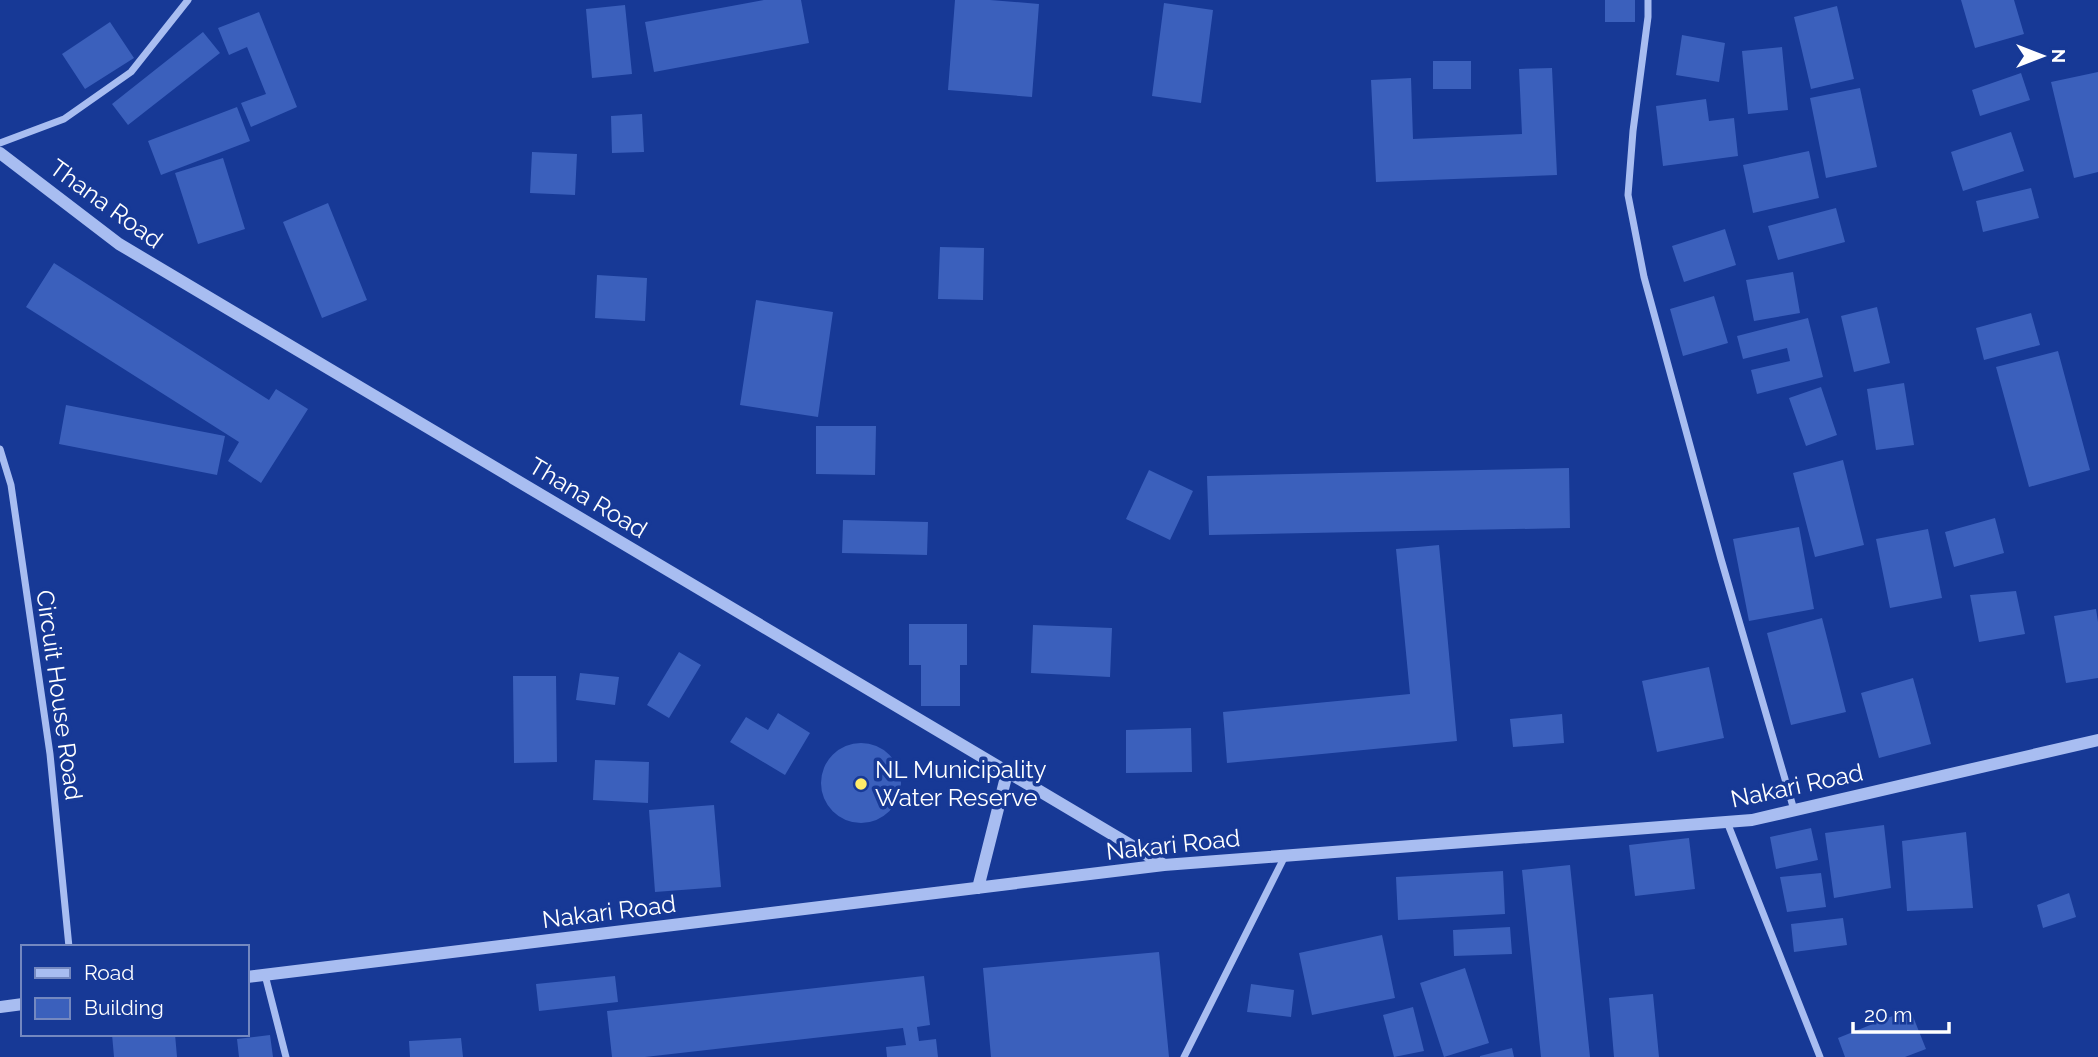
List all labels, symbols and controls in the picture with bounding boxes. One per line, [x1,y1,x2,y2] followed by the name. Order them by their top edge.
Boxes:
[2007,21,2077,91] north arrow
[2048,49,2070,63] text: N
[44,153,168,254] street label: Thana Road
[524,451,653,544] street label: Thana Road
[30,588,89,802] street label: Circuit House Road
[875,755,1047,812] place label: NL Municipality Water Reserve
[1728,757,1866,814] street label: Nakari Road
[853,776,869,792] marker: NL Municipality Water Reserve
[1105,823,1241,866] street label: Nakari Road
[540,889,678,934] street label: Nakari Road
[21,945,248,1036] legend
[84,960,134,985] text: Road
[1853,990,1949,1034] scale bar
[84,995,164,1020] text: Building
[1864,1002,1912,1027] text: 20 m

